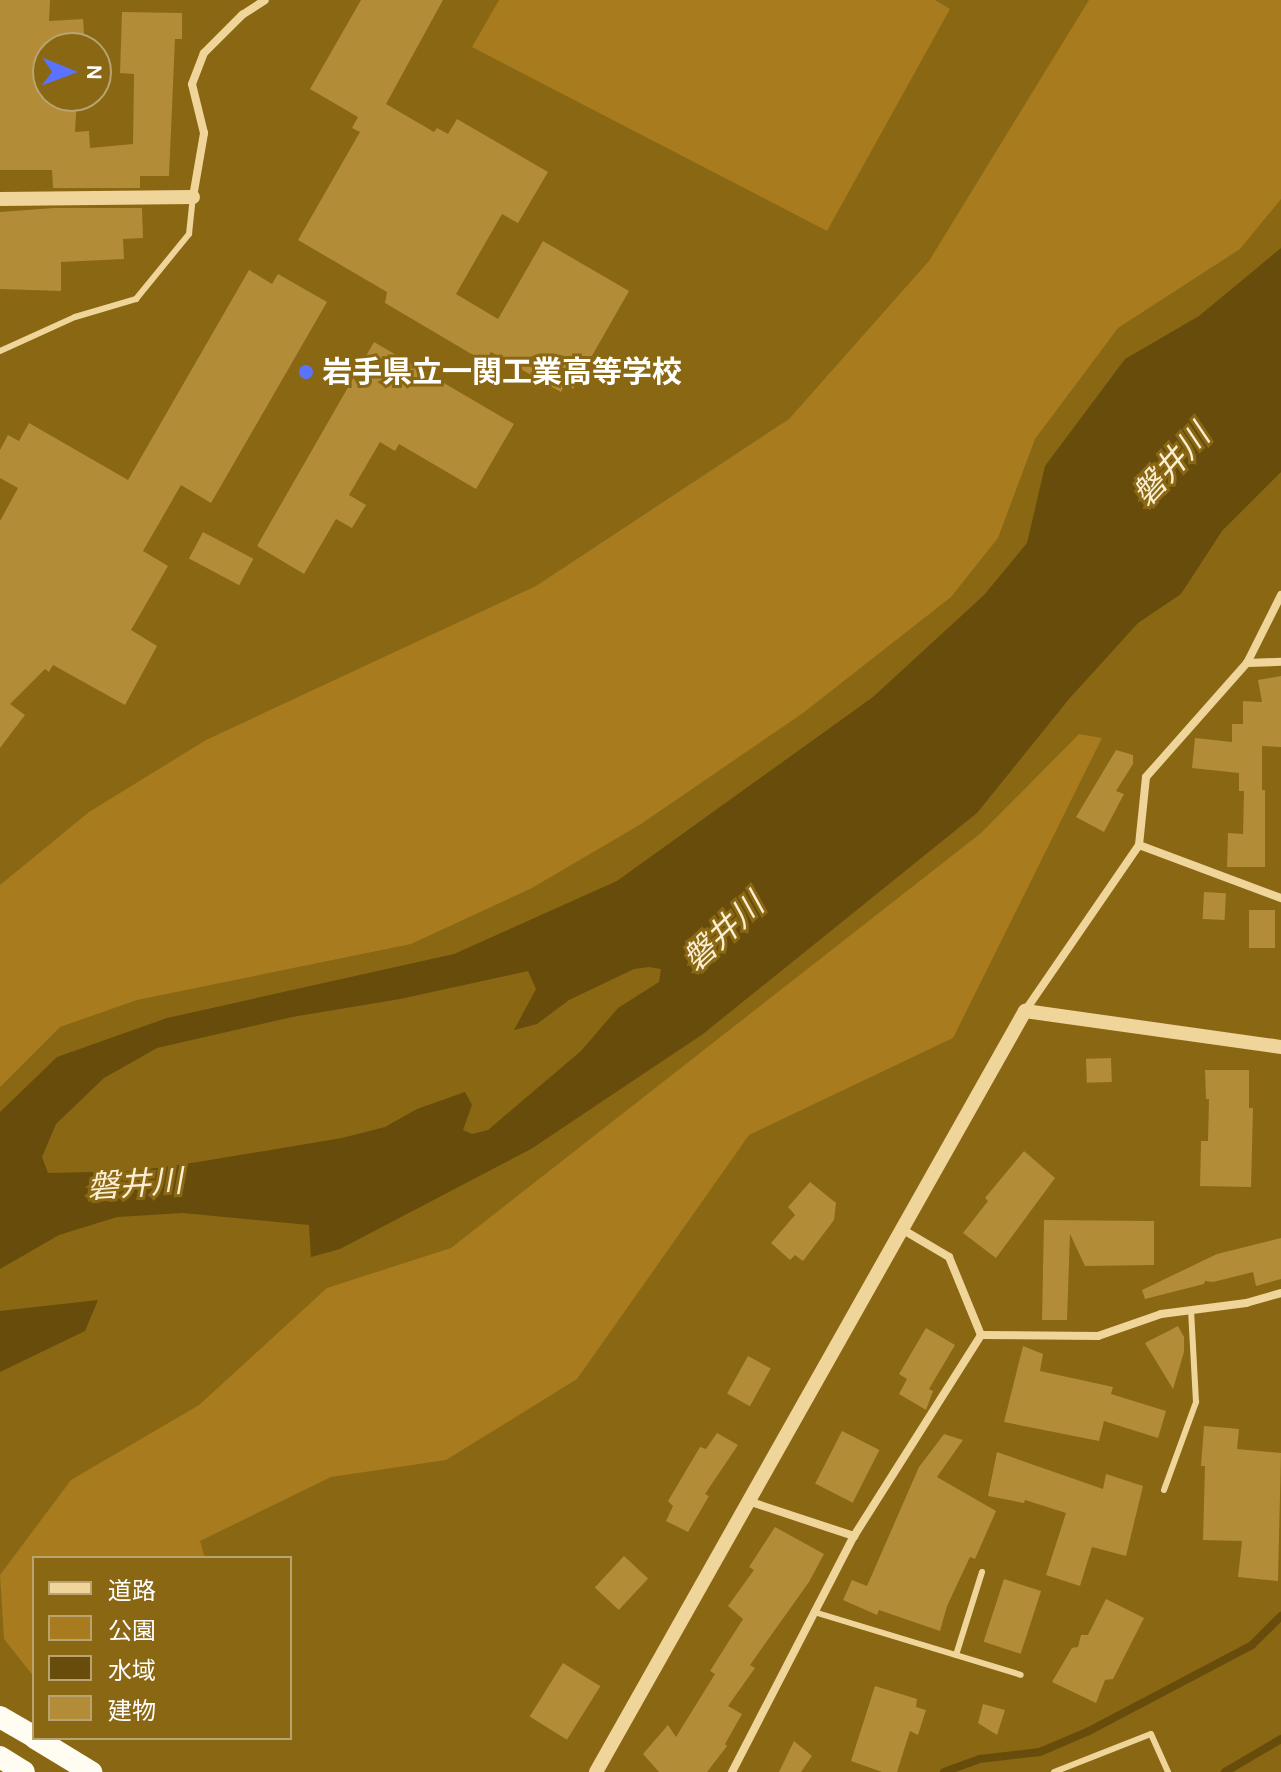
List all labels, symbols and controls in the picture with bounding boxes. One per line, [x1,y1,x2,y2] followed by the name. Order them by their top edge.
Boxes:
[32,32,112,112] north arrow
[81,64,107,81] text: N
[322,354,682,390] place label: 岩手県立一関工業高等学校
[297,363,315,381] marker: 岩手県立一関工業高等学校
[1126,417,1218,515] water label: 磐井川
[676,886,772,980] water label: 磐井川
[86,1162,184,1208] water label: 磐井川
[32,1556,292,1740] legend
[108,1577,156,1605] text: 道路
[108,1617,156,1645] text: 公園
[108,1657,156,1685] text: 水域
[108,1697,156,1725] text: 建物

